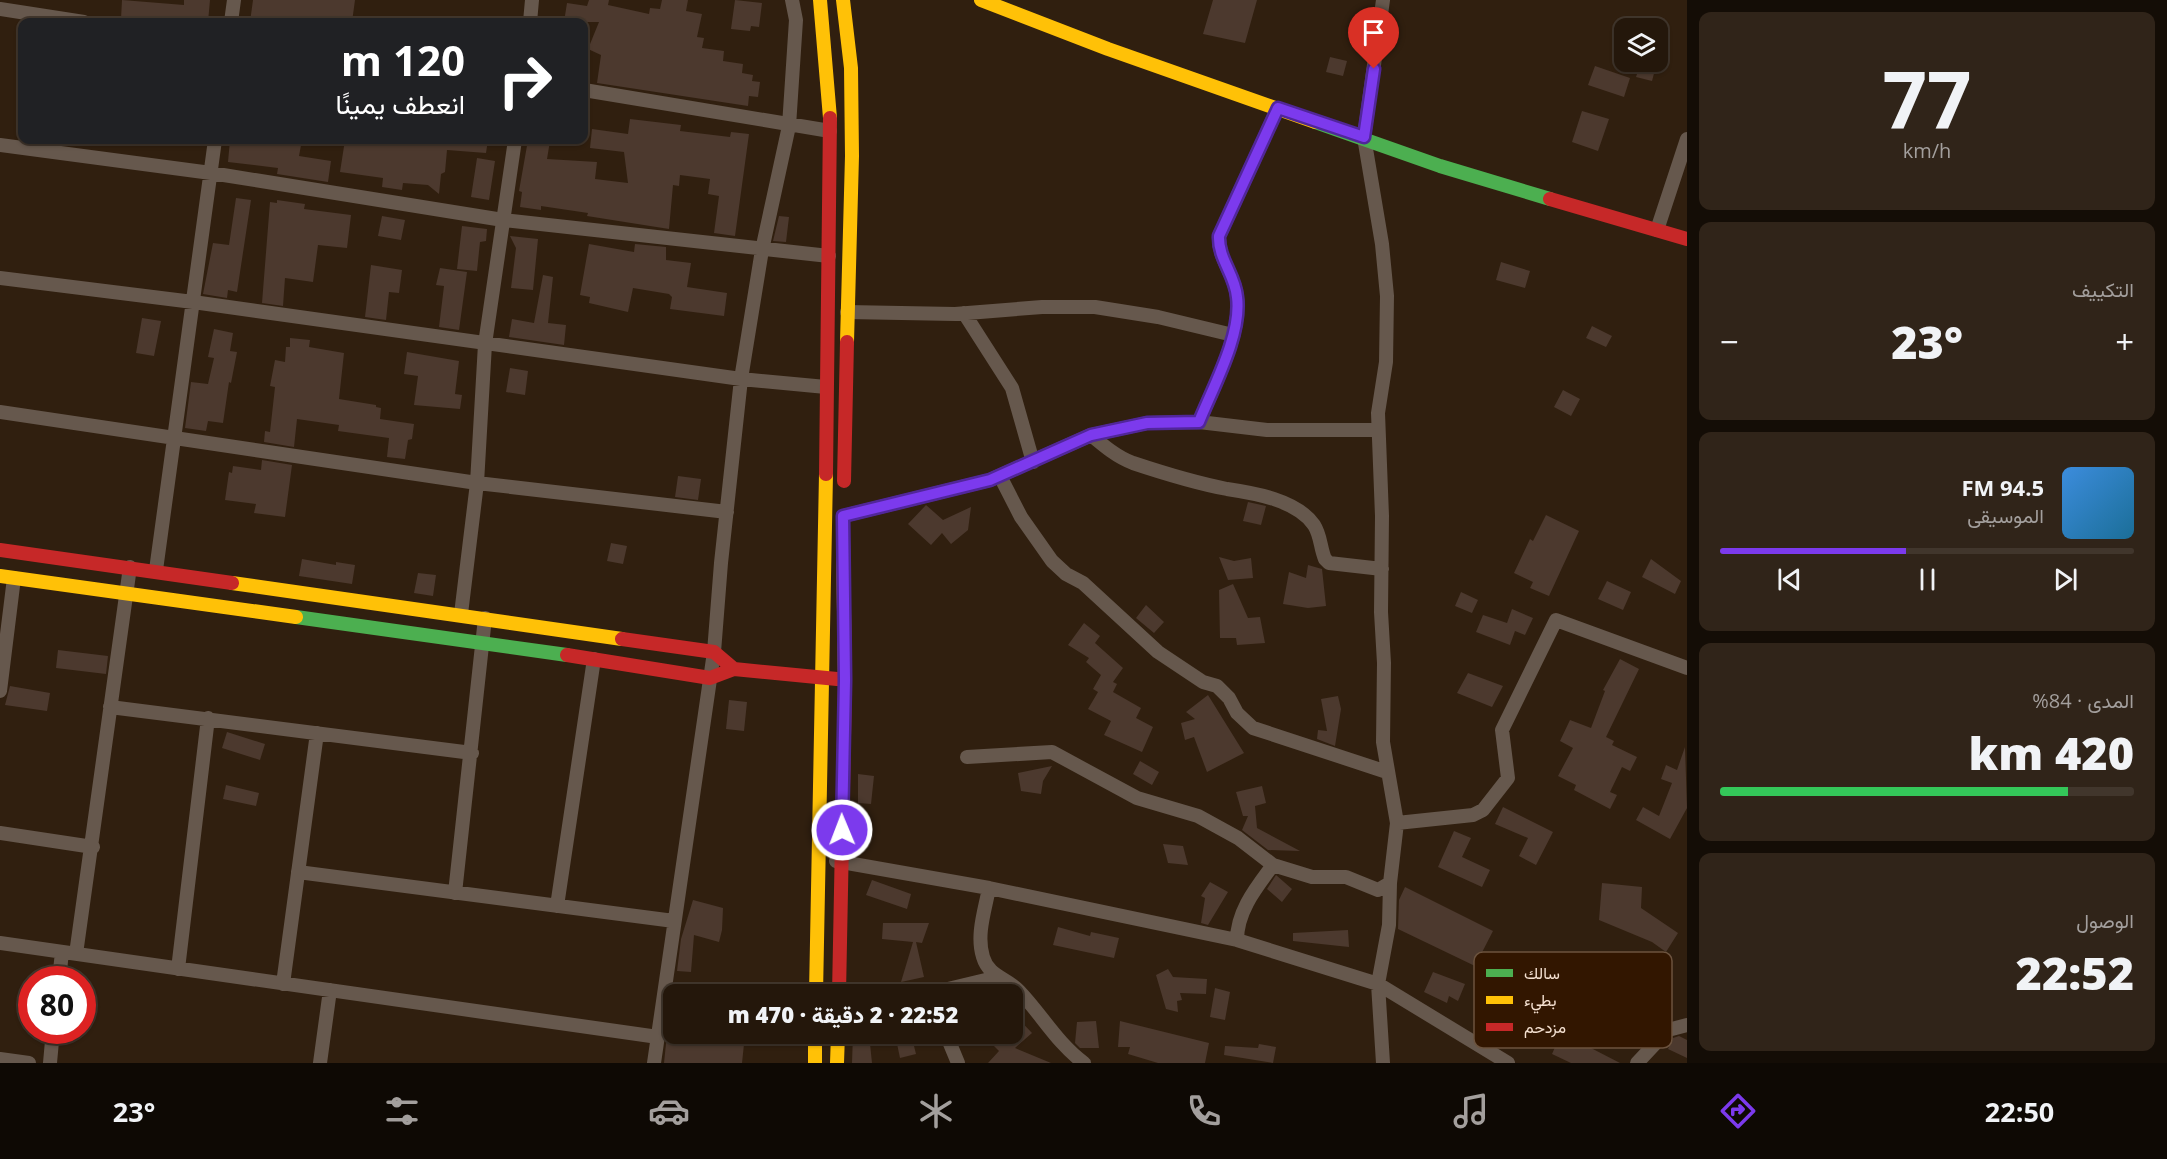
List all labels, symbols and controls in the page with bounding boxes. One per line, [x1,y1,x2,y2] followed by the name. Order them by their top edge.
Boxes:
[1348,7,1399,69] pin
[1357,16,1390,49] icon: arrive
[1614,18,1668,72] map controls
[1614,18,1668,72] button: layers
[341,31,465,88] text: 120 m
[486,42,564,120] icon: right
[1882,45,1972,151] text: 77
[335,85,465,122] text: انعطف يمينًا
[1903,137,1951,164] text: km/h
[2072,276,2134,303] text: التكييف
[1891,311,1963,372] text: 23°
[1720,319,1739,364] text: −
[2115,319,2134,364] text: +
[1961,472,2044,502] text: 94.5 FM
[1967,502,2044,529] text: الموسيقى
[1773,563,1806,596] icon: previous
[1911,563,1944,596] icon: pause
[2049,563,2082,596] icon: next
[2032,687,2134,714] text: المدى · 84%
[1969,722,2134,783] text: 420 km
[810,798,874,862] position arrow
[2076,907,2134,934] text: الوصول
[2016,942,2134,1003] text: 22:52
[1474,952,1672,1048] legend
[1524,962,1560,984] text: سالك
[18,966,96,1044] speed limit sign: 80
[1524,989,1556,1014] text: بطيء
[728,999,958,1029] text: 22:52 · 2 دقيقة · 470 m
[1524,1016,1566,1038] text: مزدحم
[381,1090,423,1132] icon: filters
[648,1090,690,1132] icon: car
[915,1090,957,1132] icon: climate
[1183,1090,1225,1132] icon: phone
[1450,1090,1492,1132] icon: music
[1717,1090,1759,1132] icon: directions
[113,1093,155,1130] text: 23°
[1985,1093,2054,1130] text: 22:50

